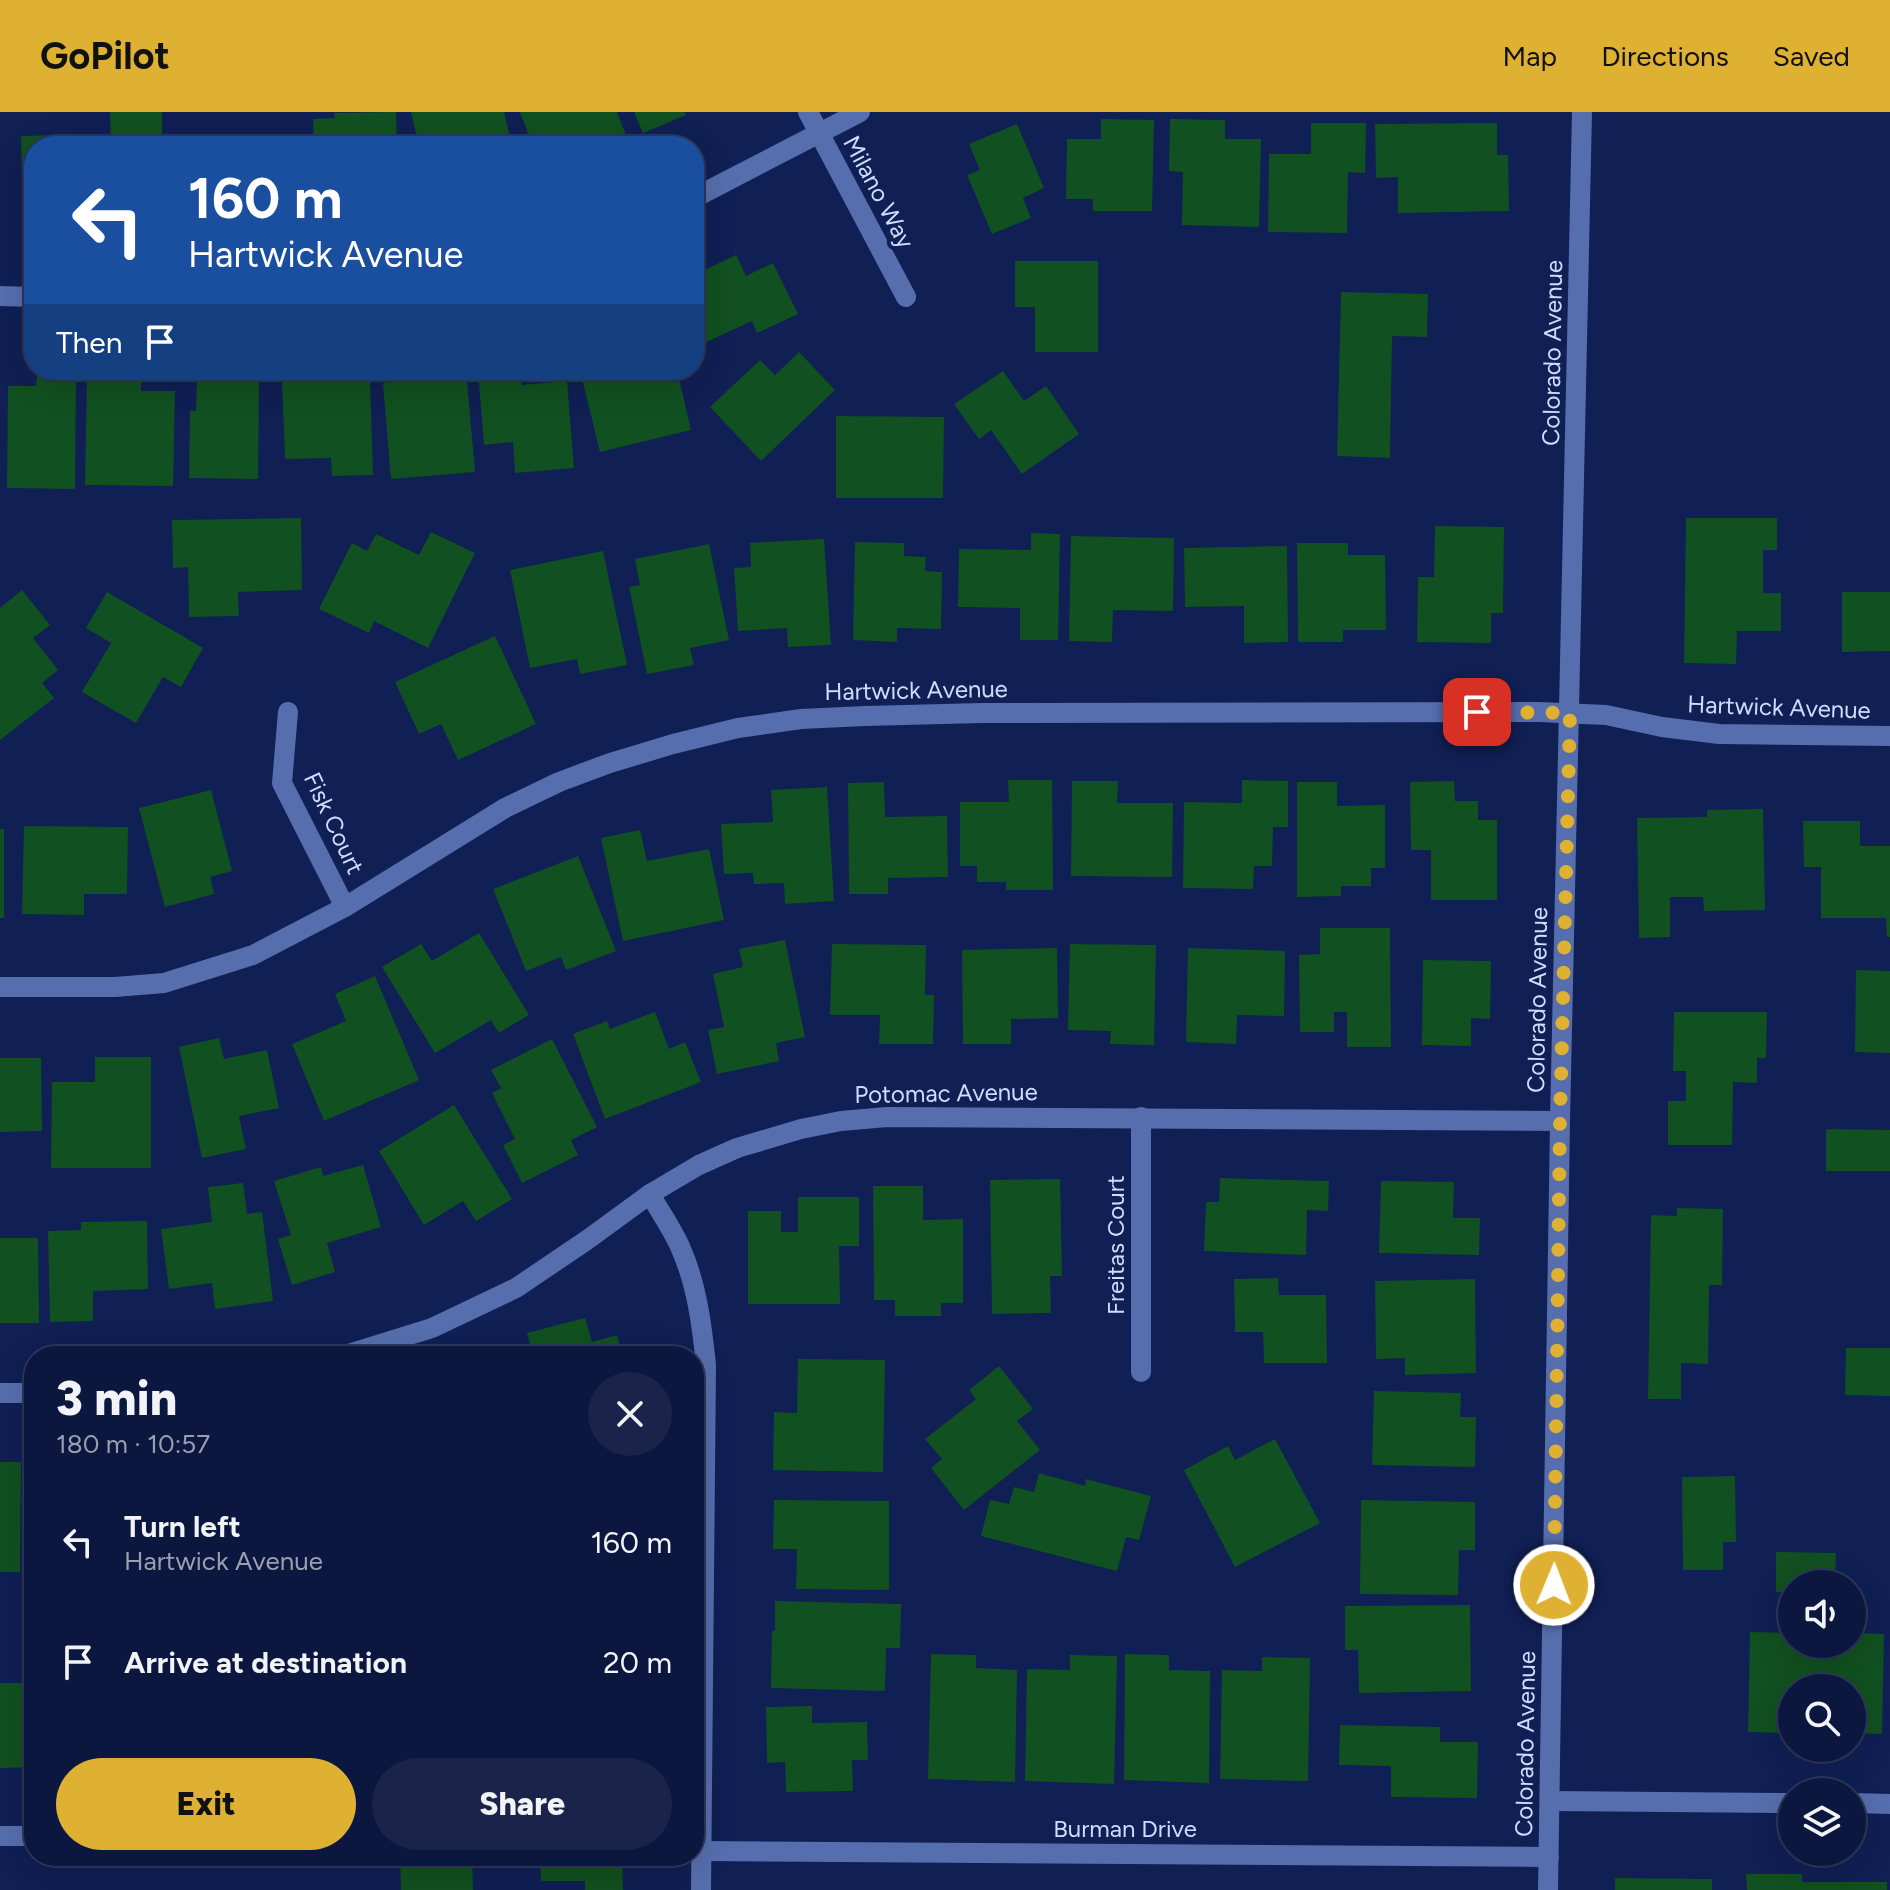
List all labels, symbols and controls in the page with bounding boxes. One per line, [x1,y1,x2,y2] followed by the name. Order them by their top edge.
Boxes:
[40,33,170,79] text: GoPilot
[1503,39,1557,73] text: Map
[1601,39,1729,73] text: Directions
[1773,39,1850,73] text: Saved
[837,131,921,254] street label: Milano Way
[188,165,343,232] text: 160 m
[56,168,160,272] icon: left
[188,233,463,276] text: Hartwick Avenue
[1536,260,1568,446] street label: Colorado Avenue
[138,320,182,364] icon: arrive
[56,324,122,361] text: Then
[824,674,1008,706] street label: Hartwick Avenue
[1443,678,1511,746] pin
[1687,689,1871,725] street label: Hartwick Avenue
[1455,690,1499,734] icon: arrive
[298,767,370,879] street label: Fisk Court
[1521,907,1553,1093] street label: Colorado Avenue
[854,1077,1038,1109] street label: Potomac Avenue
[1101,1175,1130,1315] street label: Freitas Court
[56,1369,177,1427] text: 3 min
[588,1372,672,1456] button: close
[56,1428,210,1460] text: 180 m · 10:57
[124,1508,241,1545] text: Turn left
[56,1520,100,1564] icon: left
[590,1524,672,1561] text: 160 m
[1512,1543,1596,1627] position arrow
[124,1545,323,1577] text: Hartwick Avenue
[1778,1570,1866,1866] map controls
[1778,1570,1866,1658] button: sound
[56,1640,100,1684] icon: arrive
[124,1644,407,1681] text: Arrive at destination
[603,1644,672,1681] text: 20 m
[1509,1651,1541,1837] street label: Colorado Avenue
[1778,1674,1866,1762] button: search
[56,1758,356,1850] button: Exit
[372,1758,672,1850] button: Share
[1778,1778,1866,1866] button: layers
[1053,1814,1197,1843] street label: Burman Drive

